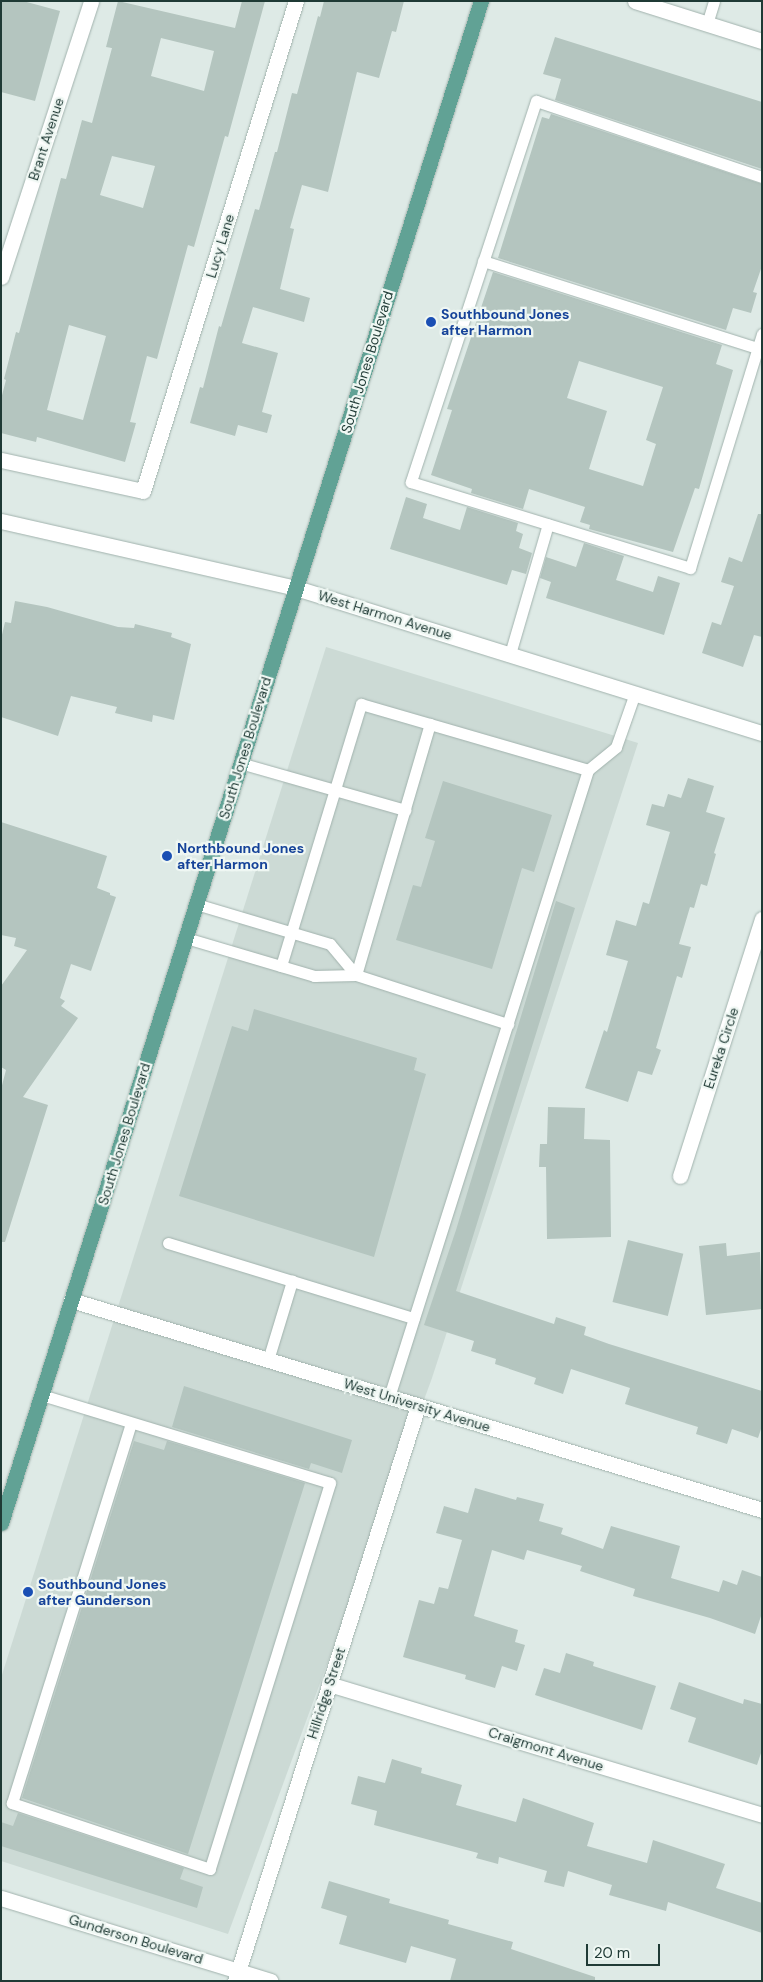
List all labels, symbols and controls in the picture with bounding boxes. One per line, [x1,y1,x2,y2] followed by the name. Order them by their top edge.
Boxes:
[25,95,67,183] street label: Brant Avenue
[202,212,238,280] street label: Lucy Lane
[337,289,397,435] street label: South Jones Boulevard
[441,306,569,338] place label: Southbound Jones after Harmon
[425,316,437,328] marker: Southbound Jones after Harmon
[316,587,454,643] street label: West Harmon Avenue
[215,675,275,821] street label: South Jones Boulevard
[177,840,304,872] place label: Northbound Jones after Harmon
[161,850,173,862] marker: Northbound Jones after Harmon
[700,1005,742,1091] street label: Eureka Circle
[94,1061,154,1207] street label: South Jones Boulevard
[342,1375,492,1435] street label: West University Avenue
[38,1576,166,1608] place label: Southbound Jones after Gunderson
[22,1586,34,1598] marker: Southbound Jones after Gunderson
[303,1645,349,1741] street label: Hillridge Street
[486,1723,606,1775] street label: Craigmont Avenue
[67,1911,205,1967] street label: Gunderson Boulevard
[588,1934,662,1966] scale bar
[594,1943,630,1963] text: 20 m

